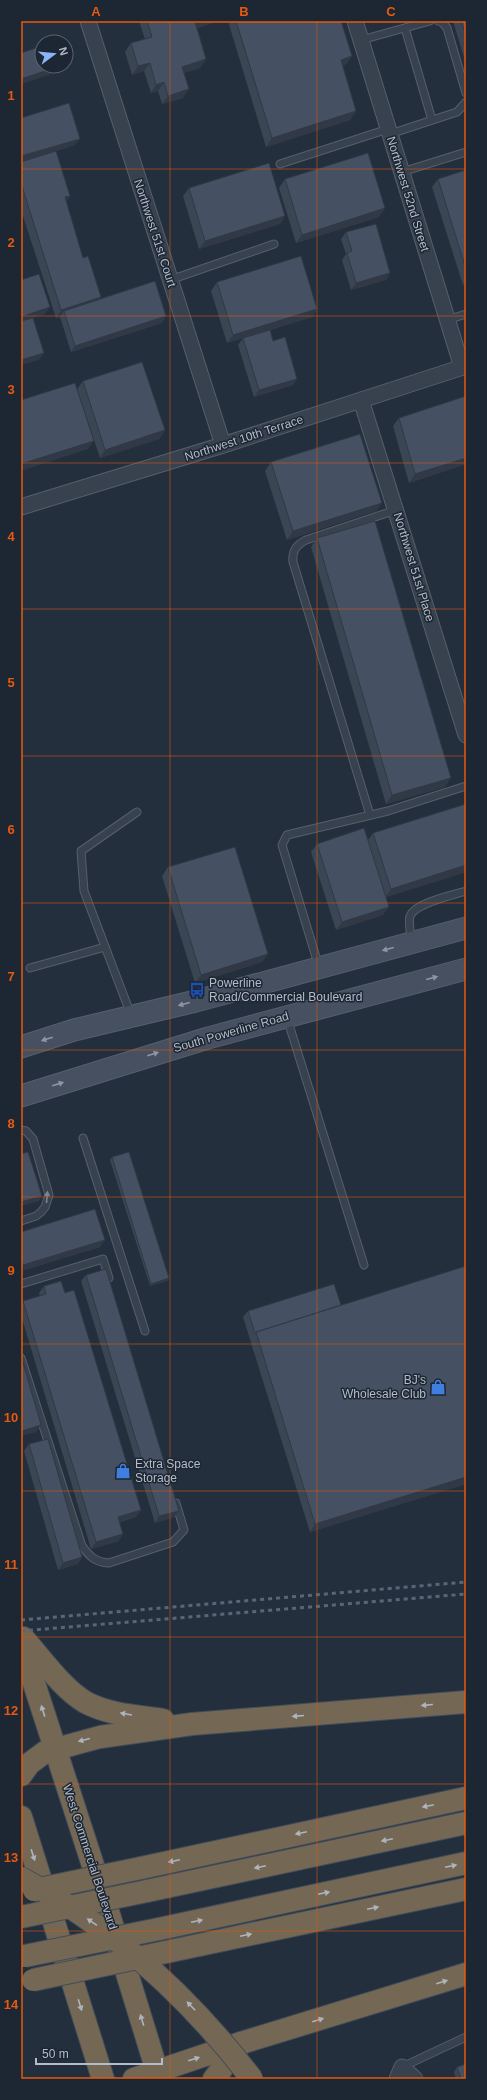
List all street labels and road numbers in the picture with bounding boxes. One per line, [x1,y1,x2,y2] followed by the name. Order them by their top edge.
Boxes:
[384,135,432,254] street label: Northwest 52nd Street
[131,177,179,289] street label: Northwest 51st Court
[183,412,305,464] street label: Northwest 10th Terrace
[391,511,437,624] street label: Northwest 51st Place
[172,1009,290,1055] street label: South Powerline Road
[60,1783,120,1931] street label: West Commercial Boulevard

